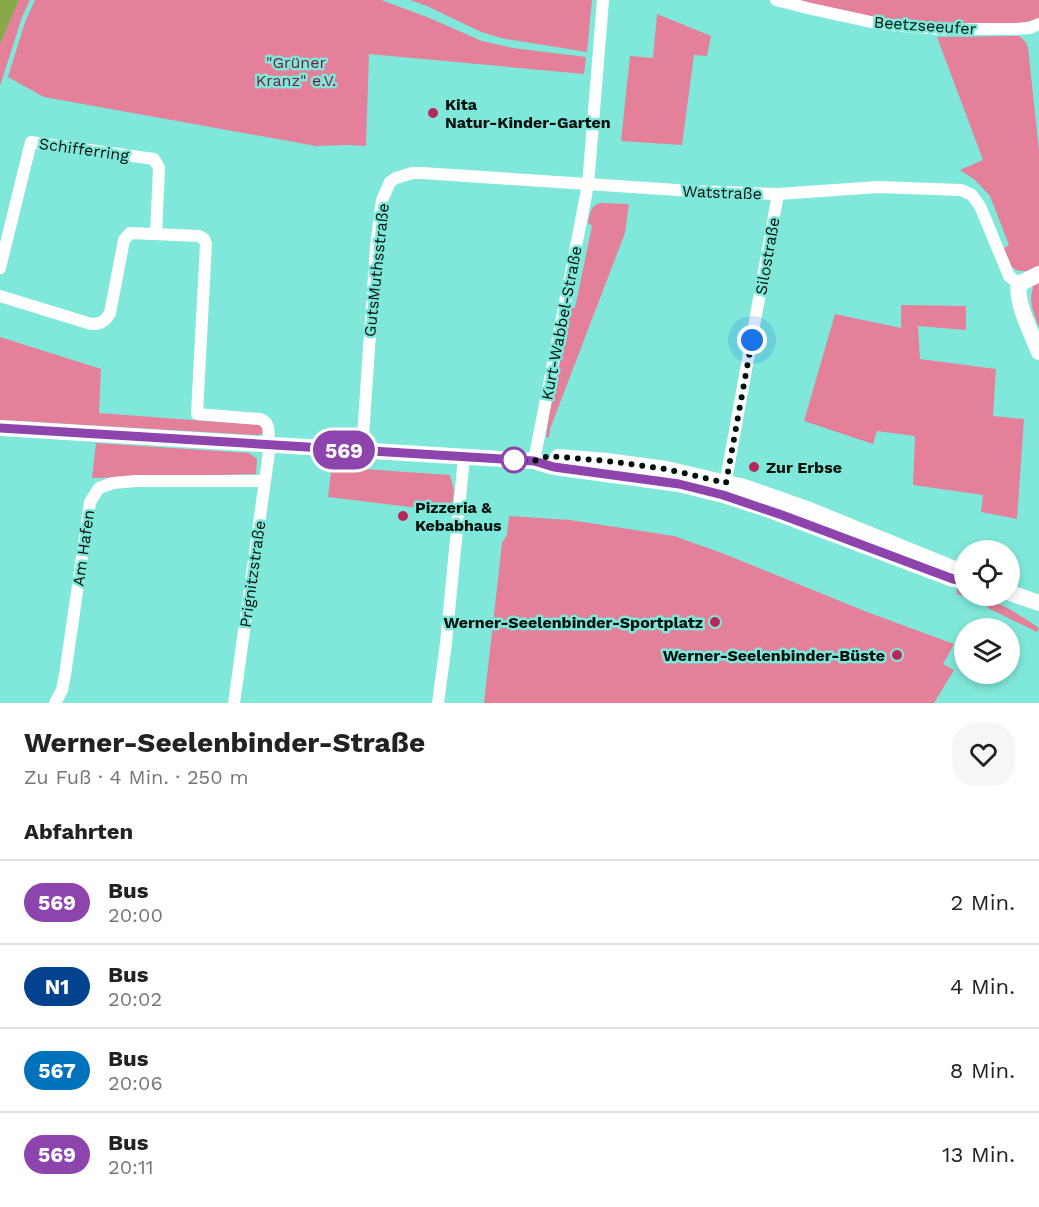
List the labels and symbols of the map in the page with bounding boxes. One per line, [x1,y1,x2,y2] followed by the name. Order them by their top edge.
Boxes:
[873,12,977,39] street label: Beetzseeufer
[256,53,336,90] park label: "Grüner Kranz" e.V.
[445,95,611,132] place label: Kita Natur-Kinder-Garten
[426,106,440,120] marker: Kita Natur-Kinder-Garten
[38,134,131,165] street label: Schifferring
[682,182,762,203] street label: Watstraße
[360,202,393,338] street label: GutsMuthsstraße
[751,216,784,296] street label: Silostraße
[537,244,586,402] street label: Kurt-Wabbel-Straße
[737,325,767,355] your location
[310,430,379,470] line badge: 569
[501,447,527,473] unlabelled marker
[766,458,842,477] place label: Zur Erbse
[747,460,761,474] marker: Zur Erbse
[415,498,502,535] place label: Pizzeria & Kebabhaus
[69,509,98,588] street label: Am Hafen
[396,509,410,523] marker: Pizzeria & Kebabhaus
[236,519,269,629] street label: Prignitzstraße
[444,613,703,632] place label: Werner-Seelenbinder-Sportplatz
[708,615,722,629] marker: Werner-Seelenbinder-Sportplatz
[663,646,885,665] place label: Werner-Seelenbinder-Büste
[890,648,904,662] marker: Werner-Seelenbinder-Büste

